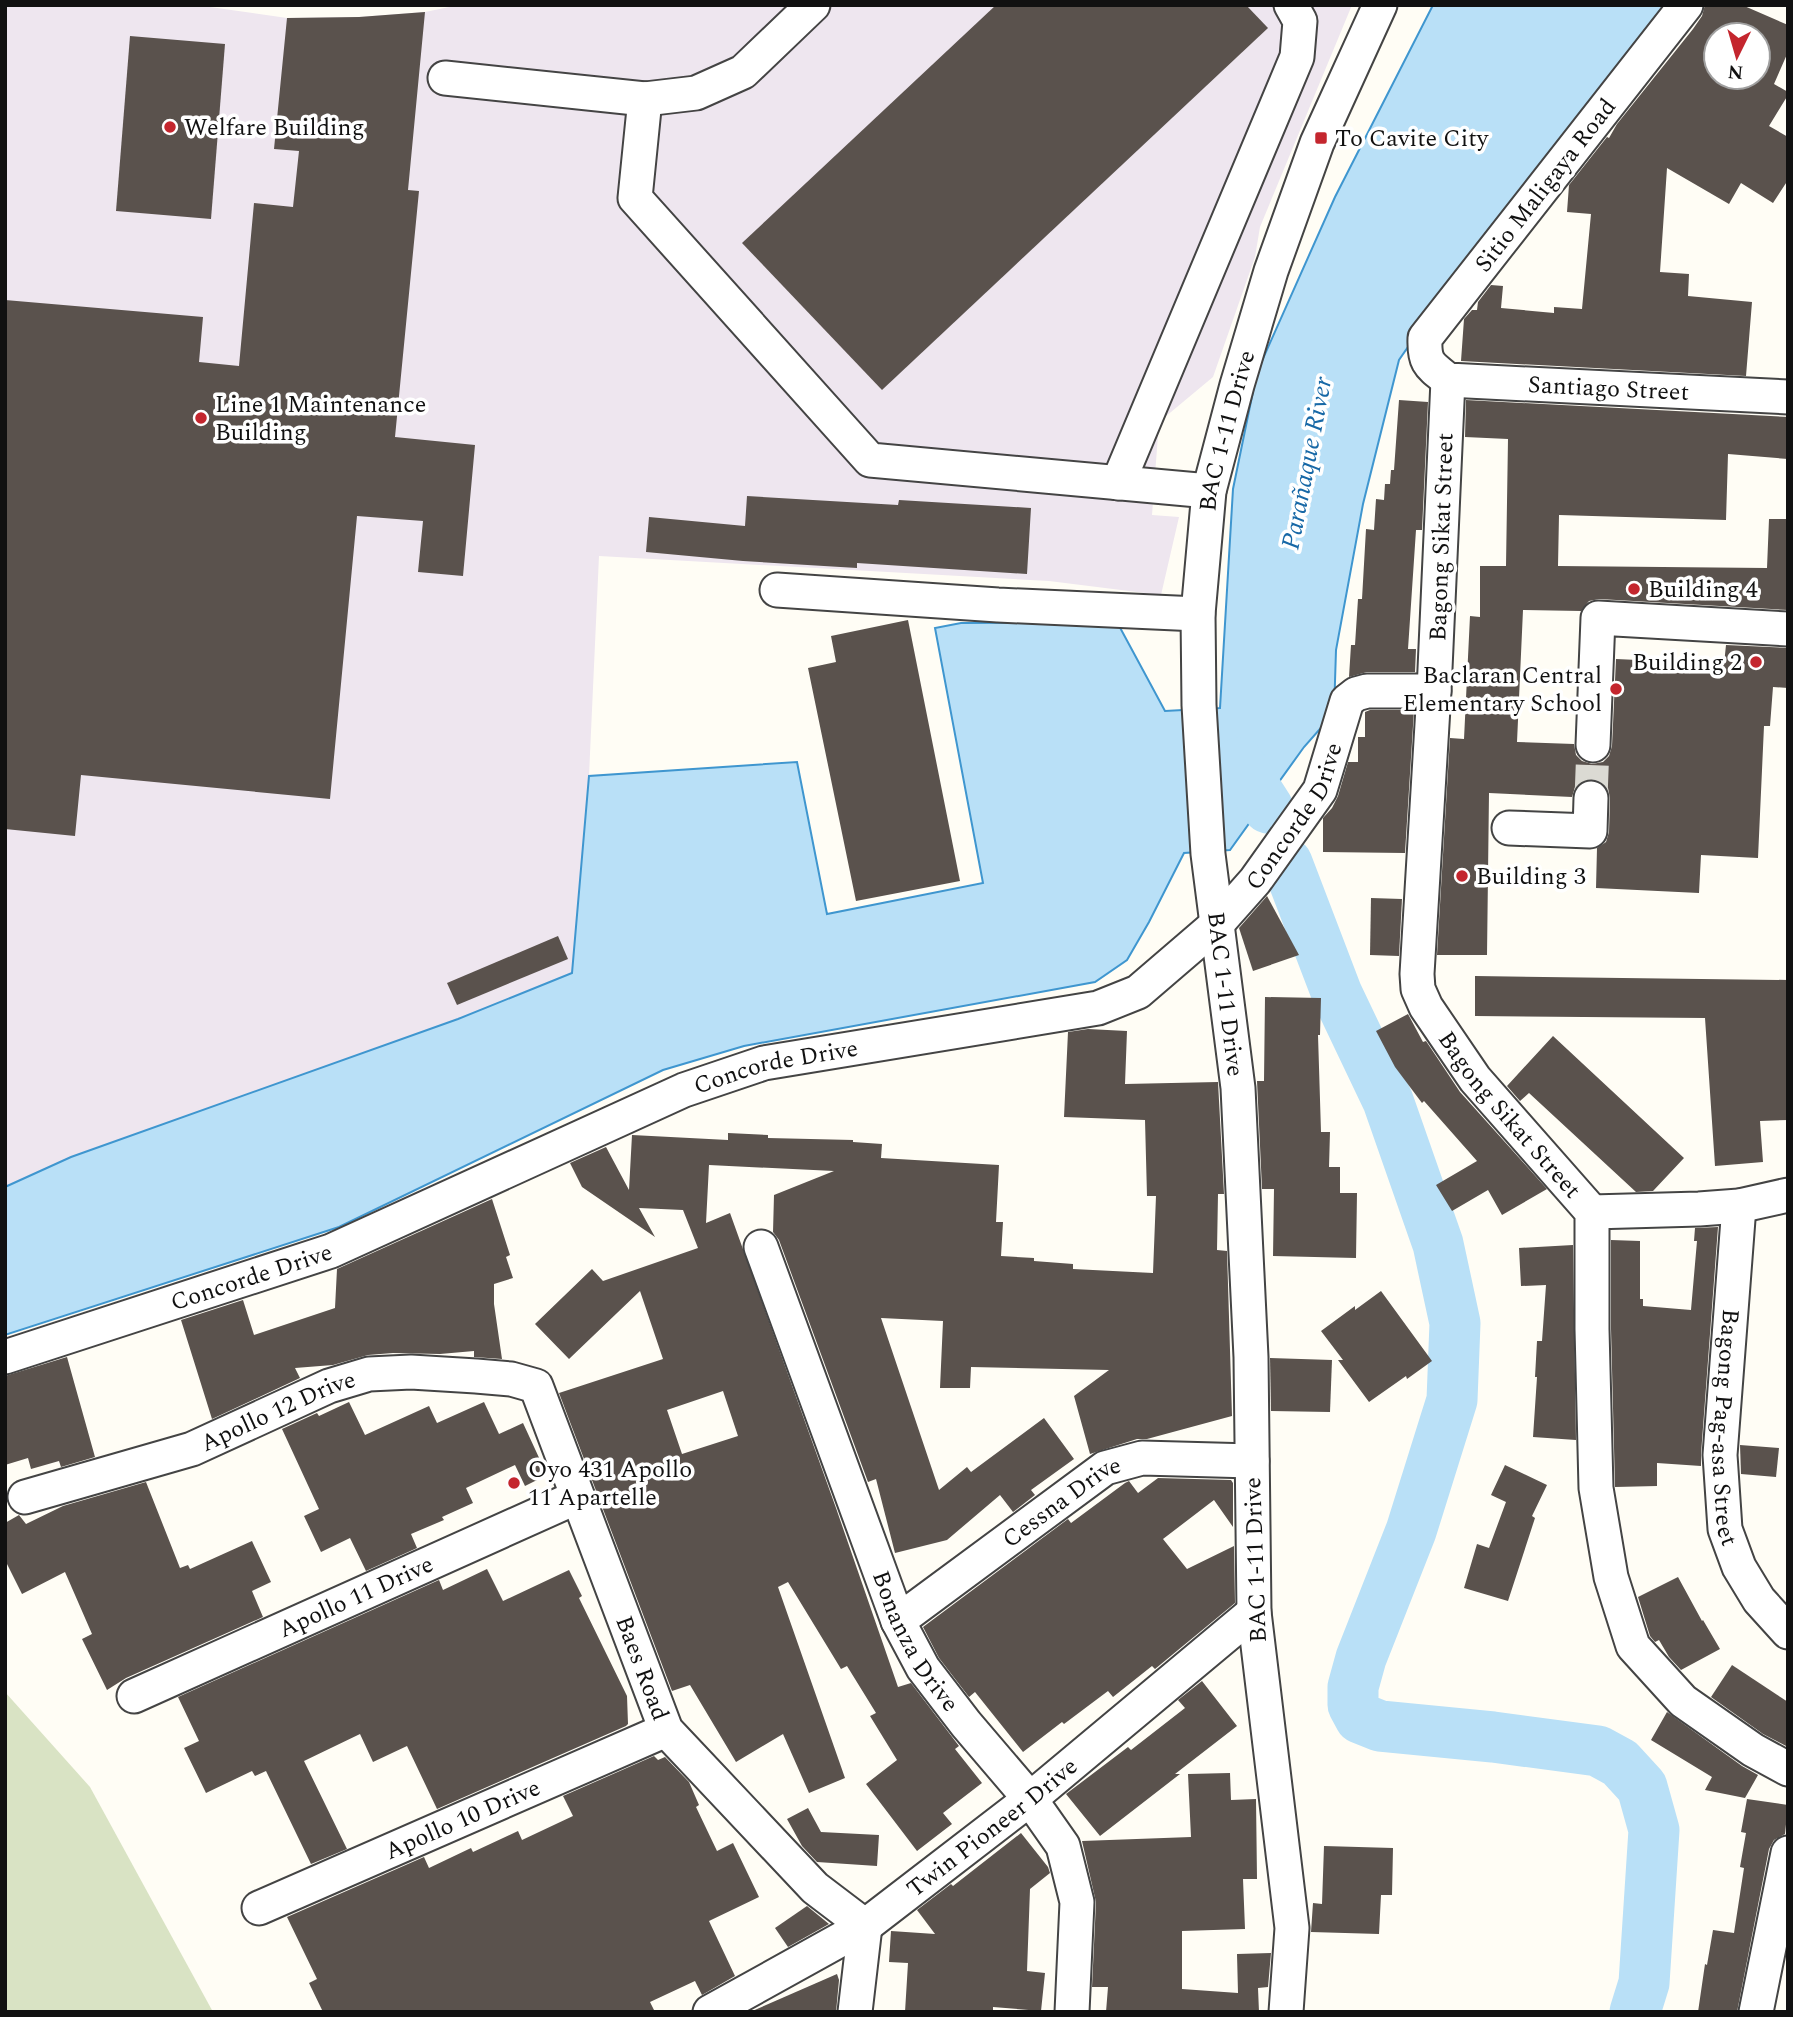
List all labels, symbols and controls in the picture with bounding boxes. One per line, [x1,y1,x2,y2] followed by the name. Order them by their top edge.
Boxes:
[1702,21,1772,91] north arrow
[1727,56,1745,87] text: N
[1466,91,1625,280] street label: Sitio Maligaya Road
[184,110,365,146] place label: Welfare Building
[162,119,178,135] marker: Welfare Building
[1335,121,1490,157] place label: To Cavite City
[1313,130,1329,146] marker: To Cavite City
[1190,346,1265,513] street label: BAC 1-11 Drive
[1527,367,1690,411] street label: Santiago Street
[1271,372,1344,553] water label: Parañaque River
[215,387,426,451] place label: Line 1 Maintenance Building
[193,410,209,426] marker: Line 1 Maintenance Building
[1420,432,1464,642] street label: Bagong Sikat Street
[1648,572,1758,608] place label: Building 4
[1626,581,1642,597] marker: Building 4
[1632,645,1742,681] place label: Building 2
[1748,654,1764,670] marker: Building 2
[1402,658,1602,722] place label: Baclaran Central Elementary School
[1608,681,1624,697] marker: Baclaran Central Elementary School
[1237,738,1352,898] street label: Concorde Drive
[1476,859,1586,895] place label: Building 3
[1454,868,1470,884] marker: Building 3
[1197,910,1253,1079] street label: BAC 1-11 Drive
[1428,1024,1589,1207] street label: Bagong Sikat Street
[689,1031,861,1104] street label: Concorde Drive
[166,1235,337,1321] street label: Concorde Drive
[1701,1308,1748,1551] street label: Bagong Pag-asa Street
[195,1362,360,1462] street label: Apollo 12 Drive
[995,1448,1125,1557] street label: Cessna Drive
[528,1452,692,1516] place label: Oyo 431 Apollo 11 Apartelle
[506,1475,522,1491] marker: Oyo 431 Apollo 11 Apartelle
[1235,1476,1277,1643] street label: BAC 1-11 Drive
[273,1547,439,1648] street label: Apollo 11 Drive
[862,1566,967,1720] street label: Bonanza Drive
[605,1611,678,1726] street label: Baes Road
[899,1749,1086,1907] street label: Twin Pioneer Drive
[379,1770,546,1870] street label: Apollo 10 Drive

